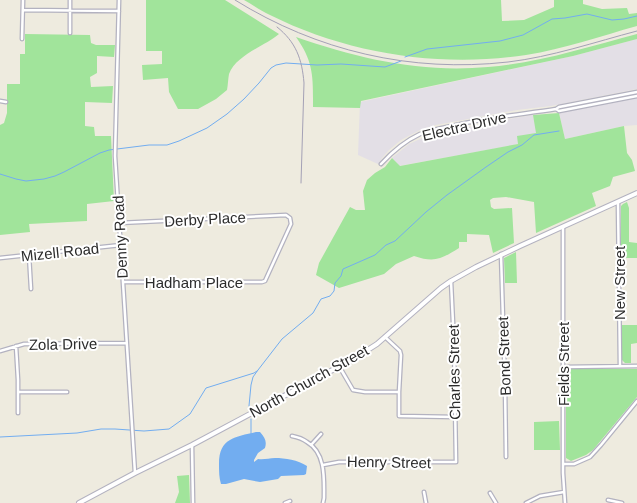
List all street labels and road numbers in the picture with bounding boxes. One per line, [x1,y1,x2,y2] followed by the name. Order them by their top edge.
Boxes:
[420,108,508,144] street label: Electra Drive
[109,195,131,279] street label: Denny Road
[164,208,246,230] street label: Derby Place
[20,239,100,265] street label: Mizell Road
[611,245,628,320] street label: New Street
[145,274,243,291] street label: Hadham Place
[494,315,514,396] street label: Bond Street
[555,321,572,406] street label: Fields Street
[445,323,463,420] street label: Charles Street
[29,335,97,353] street label: Zola Drive
[247,341,372,421] street label: North Church Street
[347,453,432,471] street label: Henry Street

